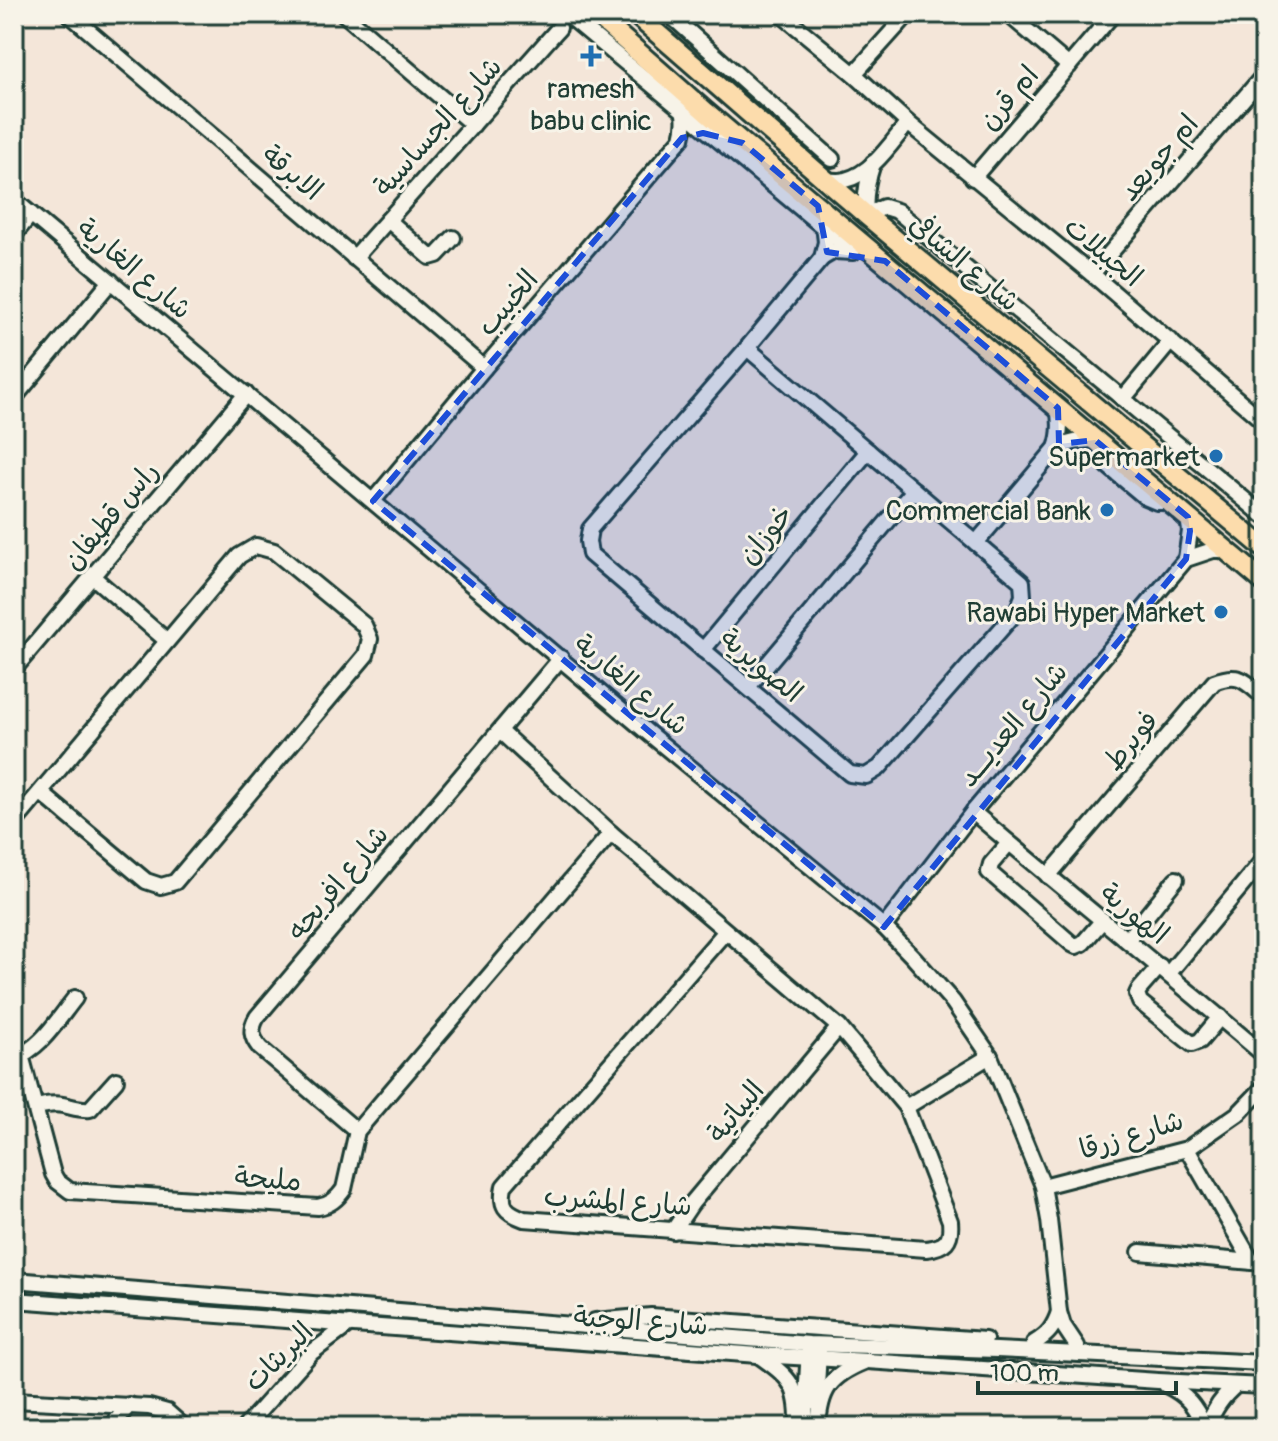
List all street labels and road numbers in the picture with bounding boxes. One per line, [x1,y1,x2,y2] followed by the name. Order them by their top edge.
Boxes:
[366,50,511,205] street label: شارع الجساسية
[972,58,1049,140] street label: ام قرن
[1112,107,1209,211] street label: ام جويعد
[254,138,330,209] street label: الابرقة
[900,206,1027,321] street label: شارع الشافي
[1057,209,1149,295] street label: الجبيلات
[69,211,199,328] street label: شارع الغارية
[470,263,546,343] street label: الخبيب
[56,455,167,577] street label: راس قطيفان
[731,498,801,572] street label: خوزان
[712,621,810,711] street label: الصويرية
[566,627,696,744] street label: شارع الغارية
[951,655,1076,795] street label: شارع العديـــد
[1096,704,1166,778] street label: فويرط
[280,818,397,949] street label: شارع افريحه
[1092,876,1176,953] street label: الهورية
[700,1074,772,1150] street label: البياتية
[1075,1103,1188,1169] street label: شارع زرقا
[233,1160,302,1199] street label: مليحة
[543,1179,693,1225] street label: شارع المشرب
[572,1299,709,1345] street label: شارع الوجبة
[237,1315,321,1399] street label: البريثات

